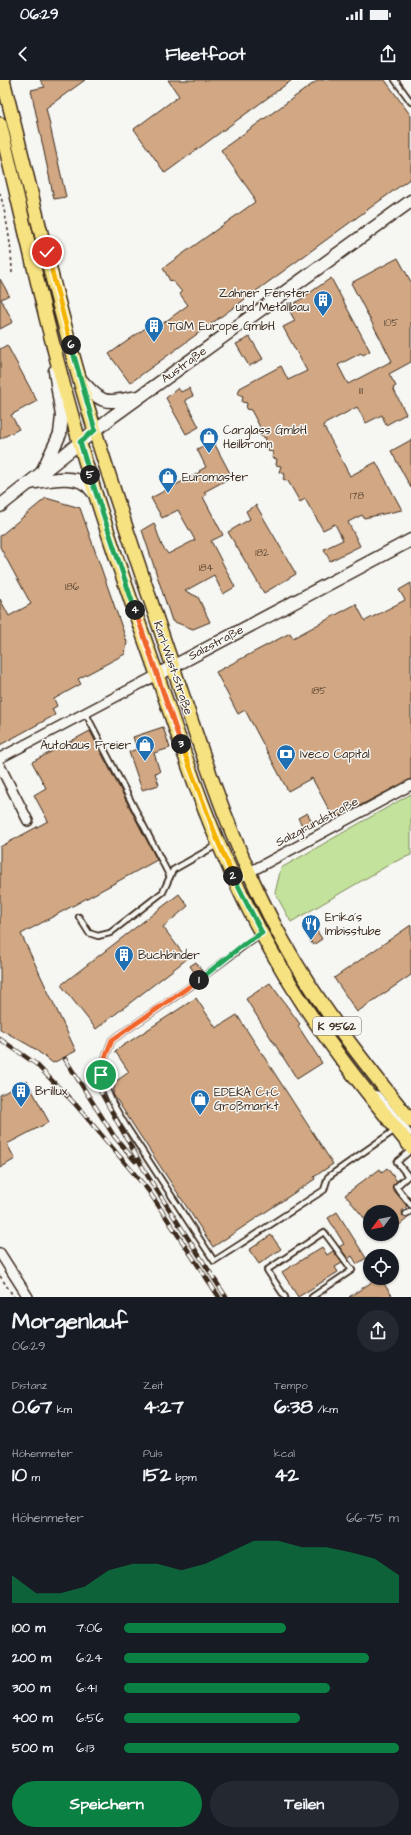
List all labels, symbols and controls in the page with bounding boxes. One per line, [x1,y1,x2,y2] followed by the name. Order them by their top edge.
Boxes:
[20,4,59,25] text: 06:29
[165,42,246,67] text: Fleetfoot
[12,43,34,65] icon: back
[377,43,399,65] icon: share
[30,235,64,269] pin
[36,241,58,263] icon: check
[219,285,309,316] place label: Zahner Fenster und Metallbau
[312,289,334,317] building icon: Zahner Fenster und Metallbau
[143,315,165,343] building icon: TQM Europe GmbH
[384,316,398,330] house number: 105
[168,318,275,335] place label: TQM Europe GmbH
[61,335,81,355] pin: 6
[68,337,74,352] text: 6
[158,342,211,387] street label: Austraße
[359,384,364,398] house number: 111
[223,422,307,453] place label: Carglass GmbH Heilbronn
[198,426,220,454] shop icon: Carglass GmbH Heilbronn
[80,465,100,485] pin: 5
[157,466,179,494] shop icon: Euromaster
[86,467,94,482] text: 5
[182,469,248,486] place label: Euromaster
[350,489,364,503] house number: 178
[255,546,269,560] house number: 182
[199,561,213,575] house number: 184
[65,580,80,594] house number: 186
[125,600,145,620] pin: 4
[131,602,139,617] text: 4
[149,619,197,718] street label: Karl-Wüst-Straße
[185,621,247,665] street label: Salzstraße
[312,684,326,698] house number: 185
[134,734,156,762] shop icon: Autohaus Freier
[171,734,191,754] pin: 3
[178,736,184,751] text: 3
[40,737,131,754] place label: Autohaus Freier
[275,743,297,771] bank icon: Iveco Capital
[300,746,370,763] place label: Iveco Capital
[273,793,362,852] street label: Salzgrundstraße
[223,866,243,886] pin: 2
[230,868,236,883] text: 2
[325,909,381,940] place label: Erika´s Imbisstube
[300,913,322,941] restaurant icon: Erika´s Imbisstube
[113,944,135,972] building icon: Buchbinder
[138,947,200,964] place label: Buchbinder
[189,970,209,990] pin: 1
[198,972,200,987] text: 1
[313,1017,361,1035] road number: K 9562
[84,1058,118,1092] pin
[90,1064,112,1086] icon: arrive
[10,1080,32,1108] building icon: Brillux
[35,1083,68,1100] place label: Brillux
[214,1084,280,1115] place label: EDEKA C+C Großmarkt
[189,1088,211,1116] shop icon: EDEKA C+C Großmarkt
[363,1205,399,1241] north arrow
[363,1205,399,1285] map controls
[363,1249,399,1285] button: locate
[12,1306,128,1337] text: Morgenlauf
[357,1310,399,1352] button: share
[12,1337,45,1355] text: 06:29
[12,1378,47,1393] text: Distanz
[143,1378,164,1393] text: Zeit
[274,1378,308,1393] text: Tempo
[12,1393,52,1421] text: 0.67
[143,1393,184,1421] text: 4:27
[274,1393,313,1421] text: 6:38
[52,1402,72,1417] text: km
[313,1402,338,1417] text: /km
[12,1446,73,1461] text: Höhenmeter
[143,1446,163,1461] text: Puls
[274,1446,295,1461] text: kcal
[12,1461,27,1489] text: 10
[143,1461,171,1489] text: 152
[274,1461,299,1489] text: 42
[27,1470,40,1485] text: m
[171,1470,196,1485] text: bpm
[12,1509,84,1527] text: Höhenmeter
[346,1509,399,1527] text: 66–75 m
[12,1619,45,1637] text: 100 m
[76,1619,103,1637] text: 7:06
[12,1649,51,1667] text: 200 m
[76,1649,103,1667] text: 6:24
[12,1679,50,1697] text: 300 m
[76,1679,97,1697] text: 6:41
[12,1709,53,1727] text: 400 m
[76,1709,104,1727] text: 6:56
[12,1739,53,1757] text: 500 m
[76,1739,95,1757] text: 6:13
[12,1781,202,1827] button: Speichern
[210,1781,399,1827] button: Teilen

